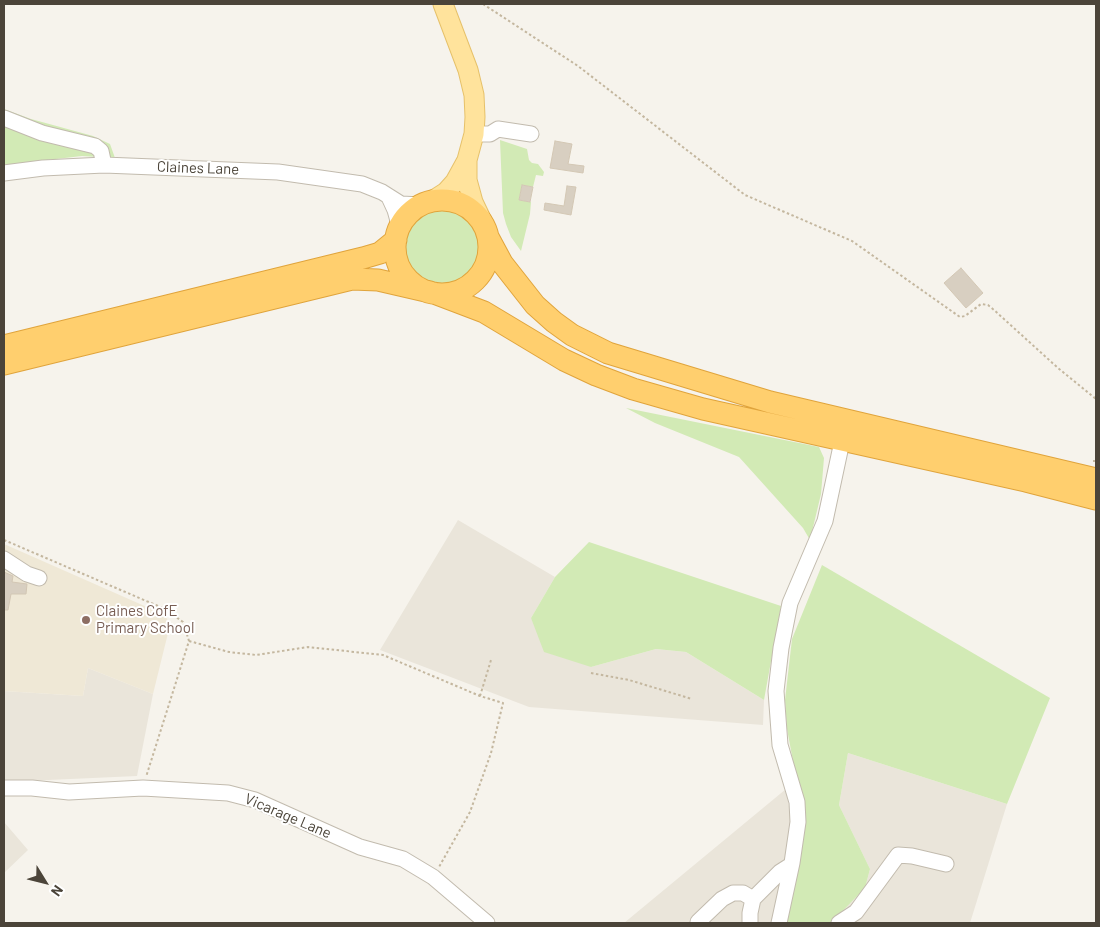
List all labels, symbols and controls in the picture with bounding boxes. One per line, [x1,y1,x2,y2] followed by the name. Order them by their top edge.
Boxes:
[157,158,239,178] street label: Claines Lane
[96,602,194,637] place label: Claines CofE Primary School
[80,614,92,626] marker: Claines CofE Primary School
[242,790,334,842] street label: Vicarage Lane
[20,857,70,907] north arrow
[48,882,67,900] text: N

